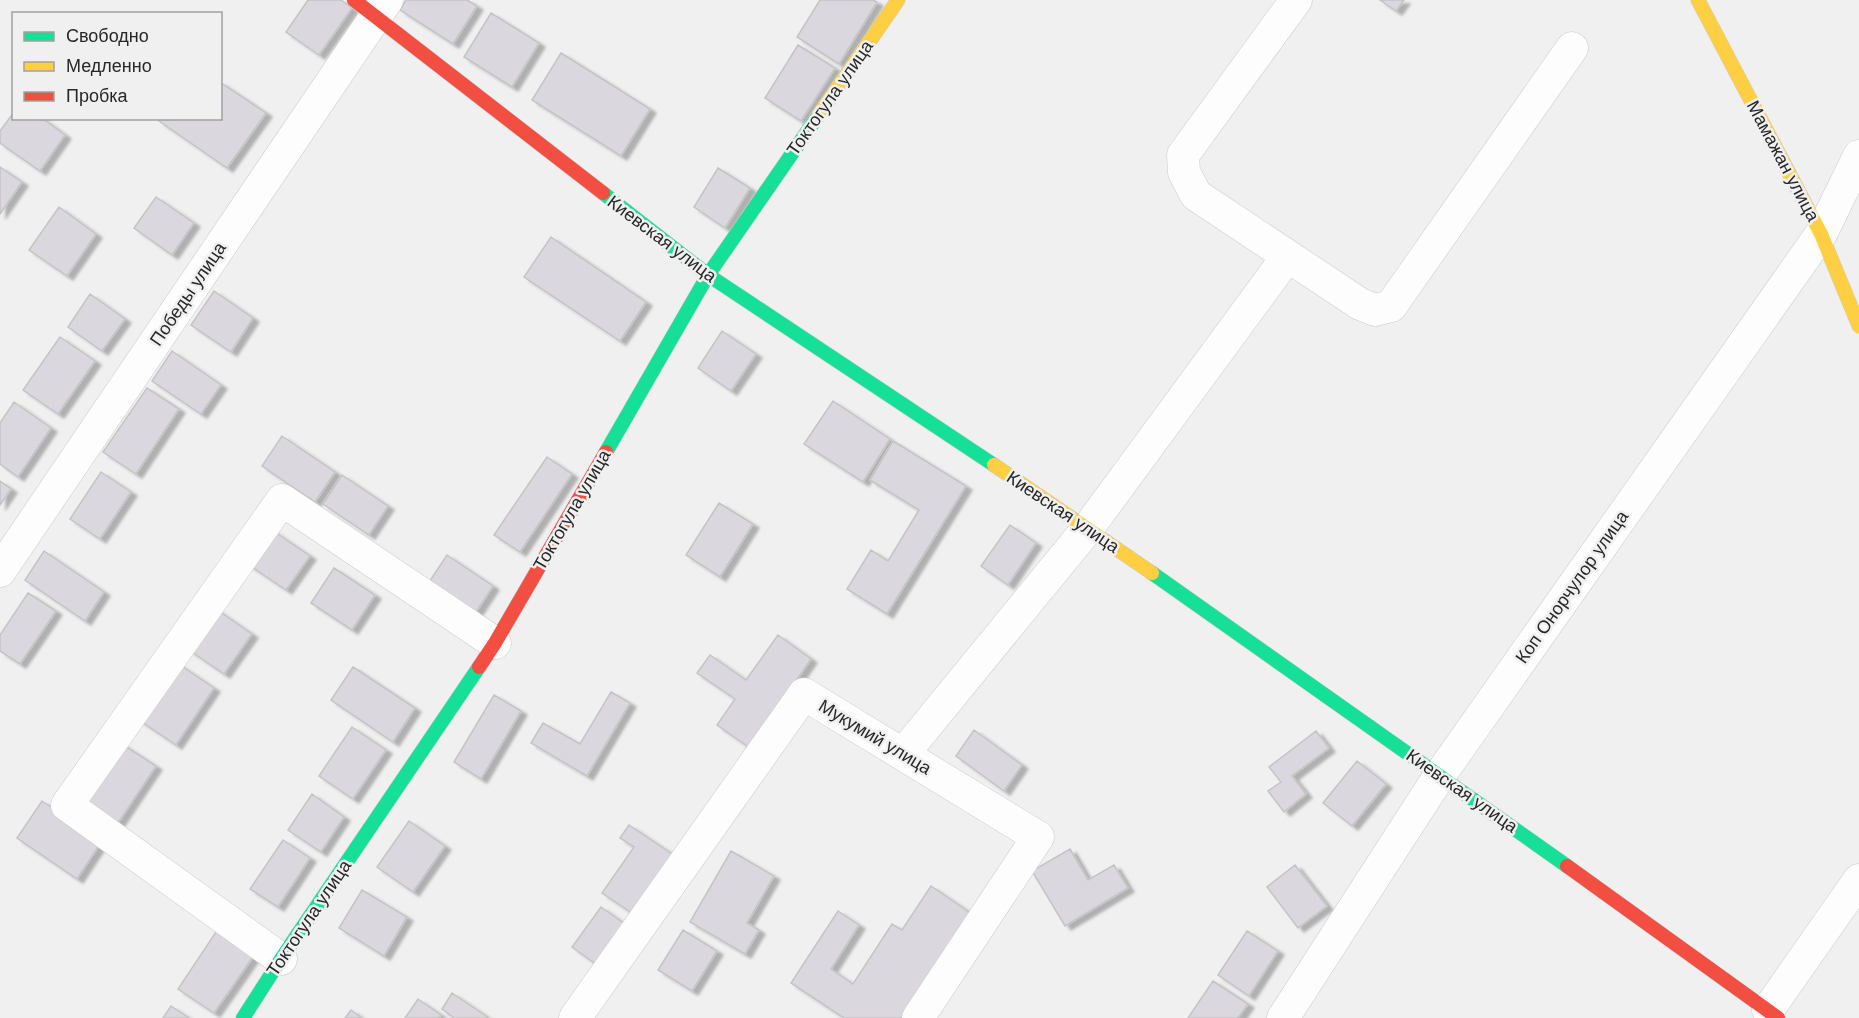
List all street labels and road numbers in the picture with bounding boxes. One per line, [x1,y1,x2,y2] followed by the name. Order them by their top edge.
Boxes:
[781,35,879,160] street label: Токтогула улица
[1741,96,1825,227] street label: Мамажан улица
[602,190,722,289] street label: Киевская улица
[144,237,232,351] street label: Победы улица
[528,444,617,575] street label: Токтогула улица
[1002,465,1125,559] street label: Киевская улица
[1510,505,1634,668] street label: Коп Онорчулор улица
[814,694,937,781] street label: Мукумий улица
[1401,744,1523,839] street label: Киевская улица
[261,854,357,981] street label: Токтогула улица

